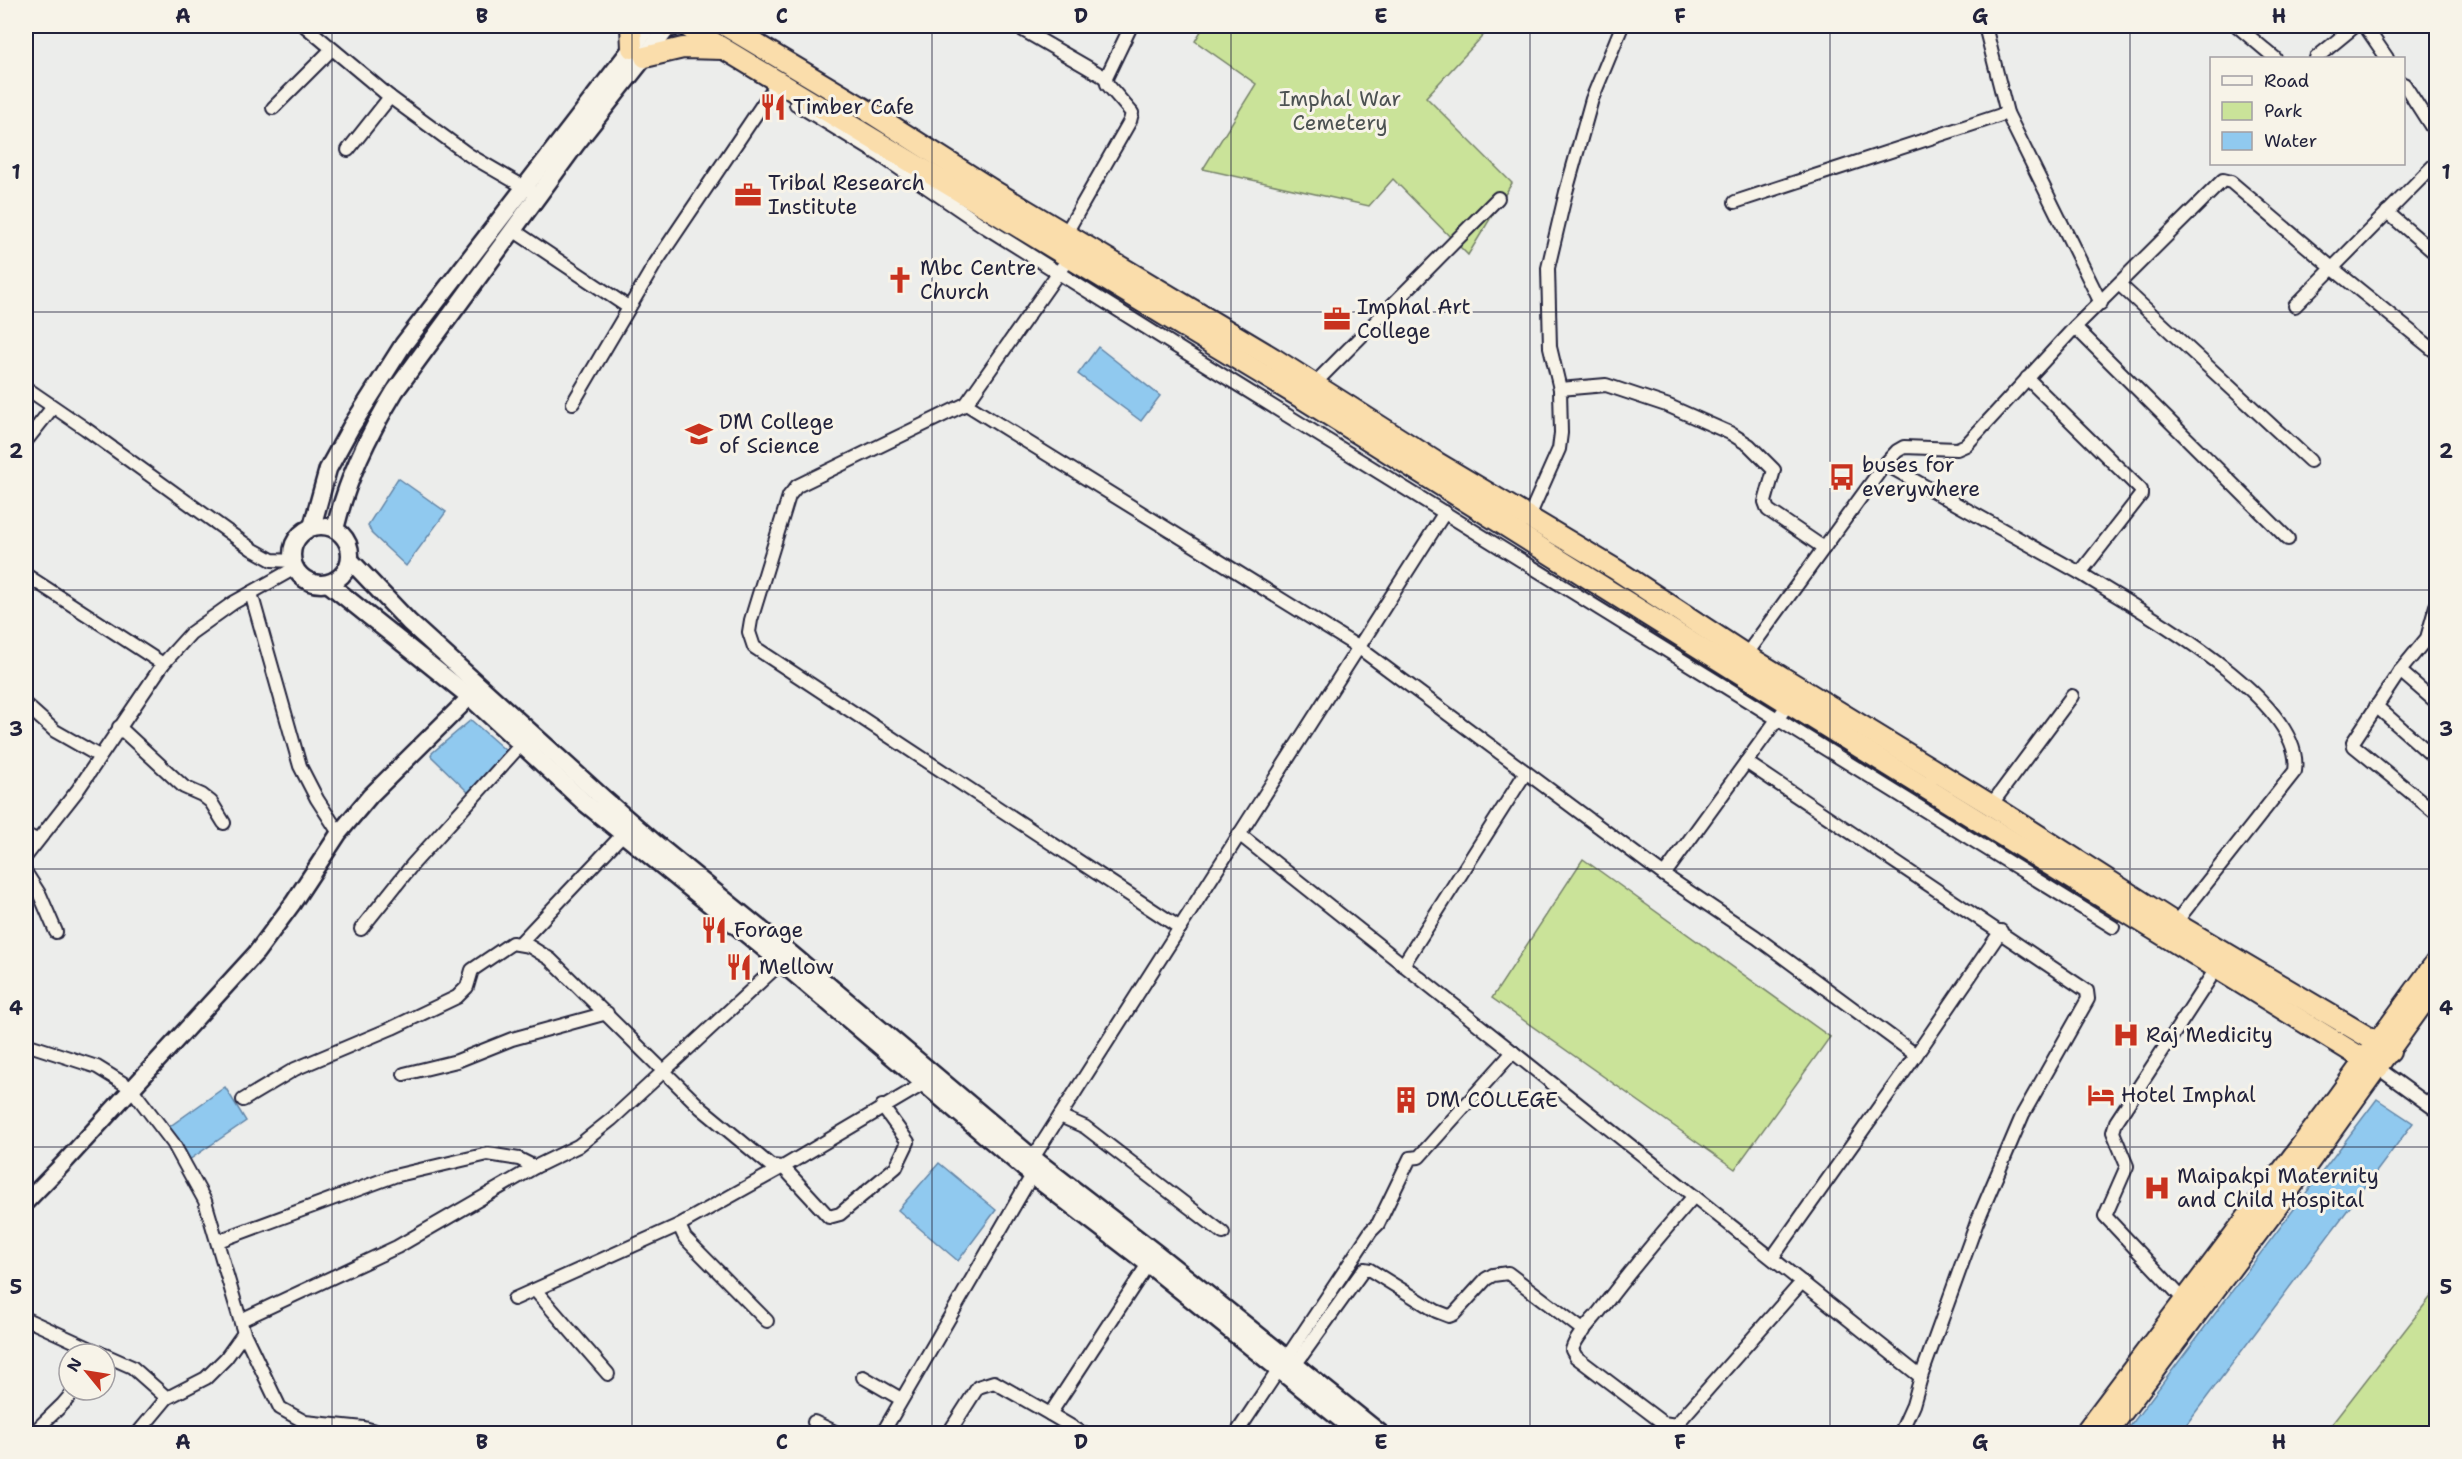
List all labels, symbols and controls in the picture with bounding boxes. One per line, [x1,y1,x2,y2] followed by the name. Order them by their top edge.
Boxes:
[175,3,191,29] text: A
[476,3,488,29] text: B
[776,3,788,29] text: C
[1074,3,1088,29] text: D
[1374,3,1388,29] text: E
[1674,3,1686,29] text: F
[1972,3,1988,29] text: G
[2272,3,2286,29] text: H
[2210,57,2405,165] legend
[2264,69,2309,93] text: Road
[1279,85,1401,137] park label: Imphal War Cemetery
[758,92,788,122] restaurant icon: Timber Cafe
[793,93,915,121] place label: Timber Cafe
[2264,99,2303,123] text: Park
[2264,129,2317,153] text: Water
[11,159,21,185] text: 1
[2441,159,2451,185] text: 1
[768,169,925,221] place label: Tribal Research Institute
[733,180,763,210] office icon: Tribal Research Institute
[920,254,1037,306] place label: Mbc Centre Church
[885,265,915,295] church icon: Mbc Centre Church
[1357,293,1471,345] place label: Imphal Art College
[1322,304,1352,334] office icon: Imphal Art College
[719,408,834,460] place label: DM College of Science
[684,419,714,449] school or university icon: DM College of Science
[9,438,23,464] text: 2
[2439,438,2453,464] text: 2
[1862,451,1980,503] place label: buses for everywhere
[1827,462,1857,492] bus stop icon: buses for everywhere
[9,716,23,742] text: 3
[2439,716,2453,742] text: 3
[699,915,729,945] restaurant icon: Forage
[734,916,803,944] place label: Forage
[724,952,754,982] restaurant icon: Mellow
[759,953,834,981] place label: Mellow
[9,995,23,1021] text: 4
[2439,995,2453,1021] text: 4
[2111,1020,2141,1050] hospital icon: Raj Medicity
[2146,1021,2273,1049] place label: Raj Medicity
[2086,1080,2116,1110] hotel icon: Hotel Imphal
[2121,1081,2256,1109] place label: Hotel Imphal
[1391,1085,1421,1115] building icon: DM COLLEGE
[1426,1086,1558,1114] place label: DM COLLEGE
[2177,1162,2379,1214] place label: Maipakpi Maternity and Child Hospital
[2142,1173,2172,1203] hospital icon: Maipakpi Maternity and Child Hospital
[10,1274,22,1300] text: 5
[2440,1274,2452,1300] text: 5
[57,1342,117,1402] north arrow
[62,1354,87,1375] text: N
[175,1429,191,1455] text: A
[476,1429,488,1455] text: B
[776,1429,788,1455] text: C
[1074,1429,1088,1455] text: D
[1374,1429,1388,1455] text: E
[1674,1429,1686,1455] text: F
[1972,1429,1988,1455] text: G
[2272,1429,2286,1455] text: H

